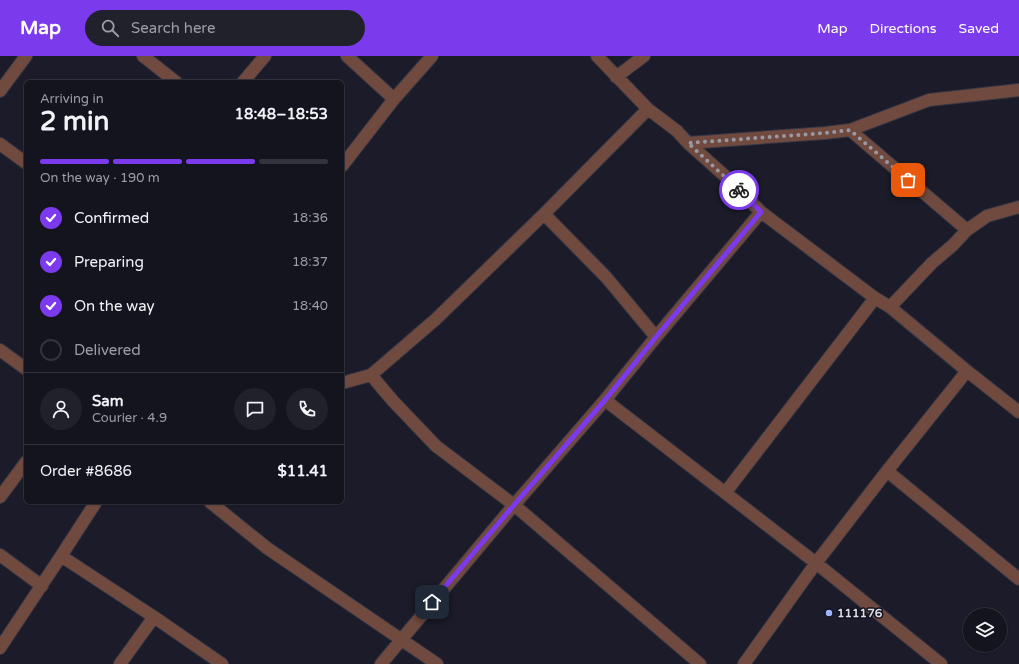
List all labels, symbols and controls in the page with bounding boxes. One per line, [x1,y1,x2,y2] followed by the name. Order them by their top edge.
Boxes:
[85,10,365,46] search box
[20,17,61,39] text: Map
[99,17,121,39] icon: search
[131,19,215,37] text: Search here
[817,20,848,37] text: Map
[870,20,937,37] text: Directions
[959,20,999,37] text: Saved
[40,91,104,107] text: Arriving in
[235,105,328,123] text: 18:48–18:53
[40,106,109,137] text: 2 min
[891,163,925,197] pin
[897,169,919,191] icon: bag
[40,170,160,186] text: On the way · 190 m
[719,170,759,210] courier
[728,179,750,201] icon: bike
[40,207,62,229] icon: check
[74,209,149,227] text: Confirmed
[292,210,328,226] text: 18:36
[40,251,62,273] icon: check
[74,253,144,271] text: Preparing
[292,254,328,270] text: 18:37
[40,295,62,317] icon: check
[74,297,154,315] text: On the way
[292,298,328,314] text: 18:40
[74,341,141,359] text: Delivered
[40,388,82,430] button: person
[234,388,276,430] button: chat
[286,388,328,430] button: phone
[92,392,123,410] text: Sam
[92,410,167,426] text: Courier · 4.9
[40,462,132,480] text: Order #8686
[277,462,328,480] text: $11.41
[415,585,449,619] pin
[421,591,443,613] icon: home
[837,606,883,620] place label: 111176
[824,608,834,618] marker: 111176
[963,608,1007,652] map controls
[963,608,1007,652] button: layers

